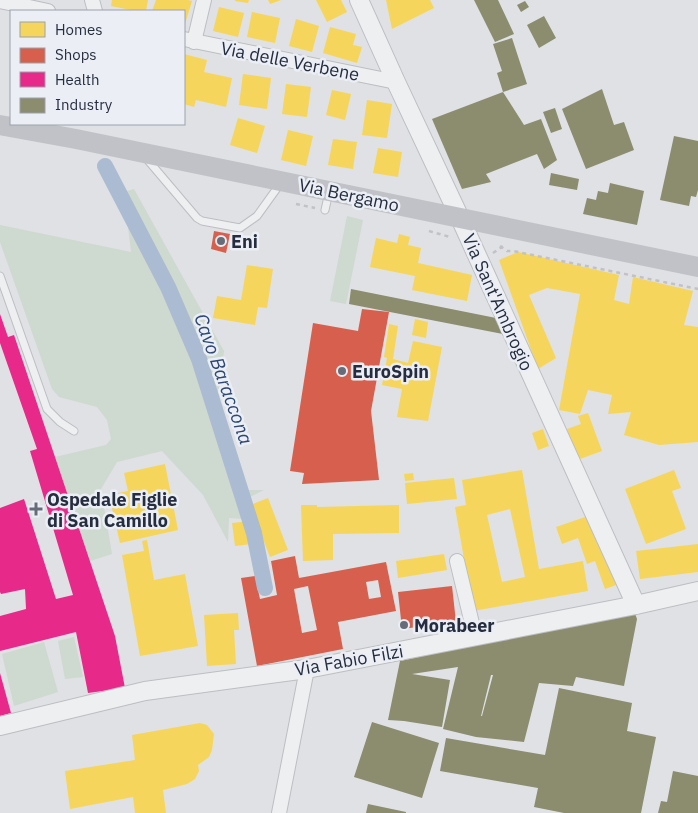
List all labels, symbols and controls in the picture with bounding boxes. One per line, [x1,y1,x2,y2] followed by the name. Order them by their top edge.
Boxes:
[10,10,185,125] legend
[55,20,103,39] text: Homes
[219,36,361,86] street label: Via delle Verbene
[55,45,97,64] text: Shops
[55,70,100,89] text: Health
[55,95,113,114] text: Industry
[297,173,401,217] street label: Via Bergamo
[231,230,258,253] place label: Eni
[457,230,539,374] street label: Via Sant'Ambrogio
[215,235,227,247] marker: Eni
[189,310,259,448] water label: Cavo Baraccona
[352,360,429,383] place label: EuroSpin
[336,365,348,377] marker: EuroSpin
[47,488,177,532] place label: Ospedale Figlie di San Camillo
[29,502,43,516] marker: Ospedale Figlie di San Camillo
[414,614,495,637] place label: Morabeer
[398,619,410,631] marker: Morabeer
[293,639,405,681] street label: Via Fabio Filzi

